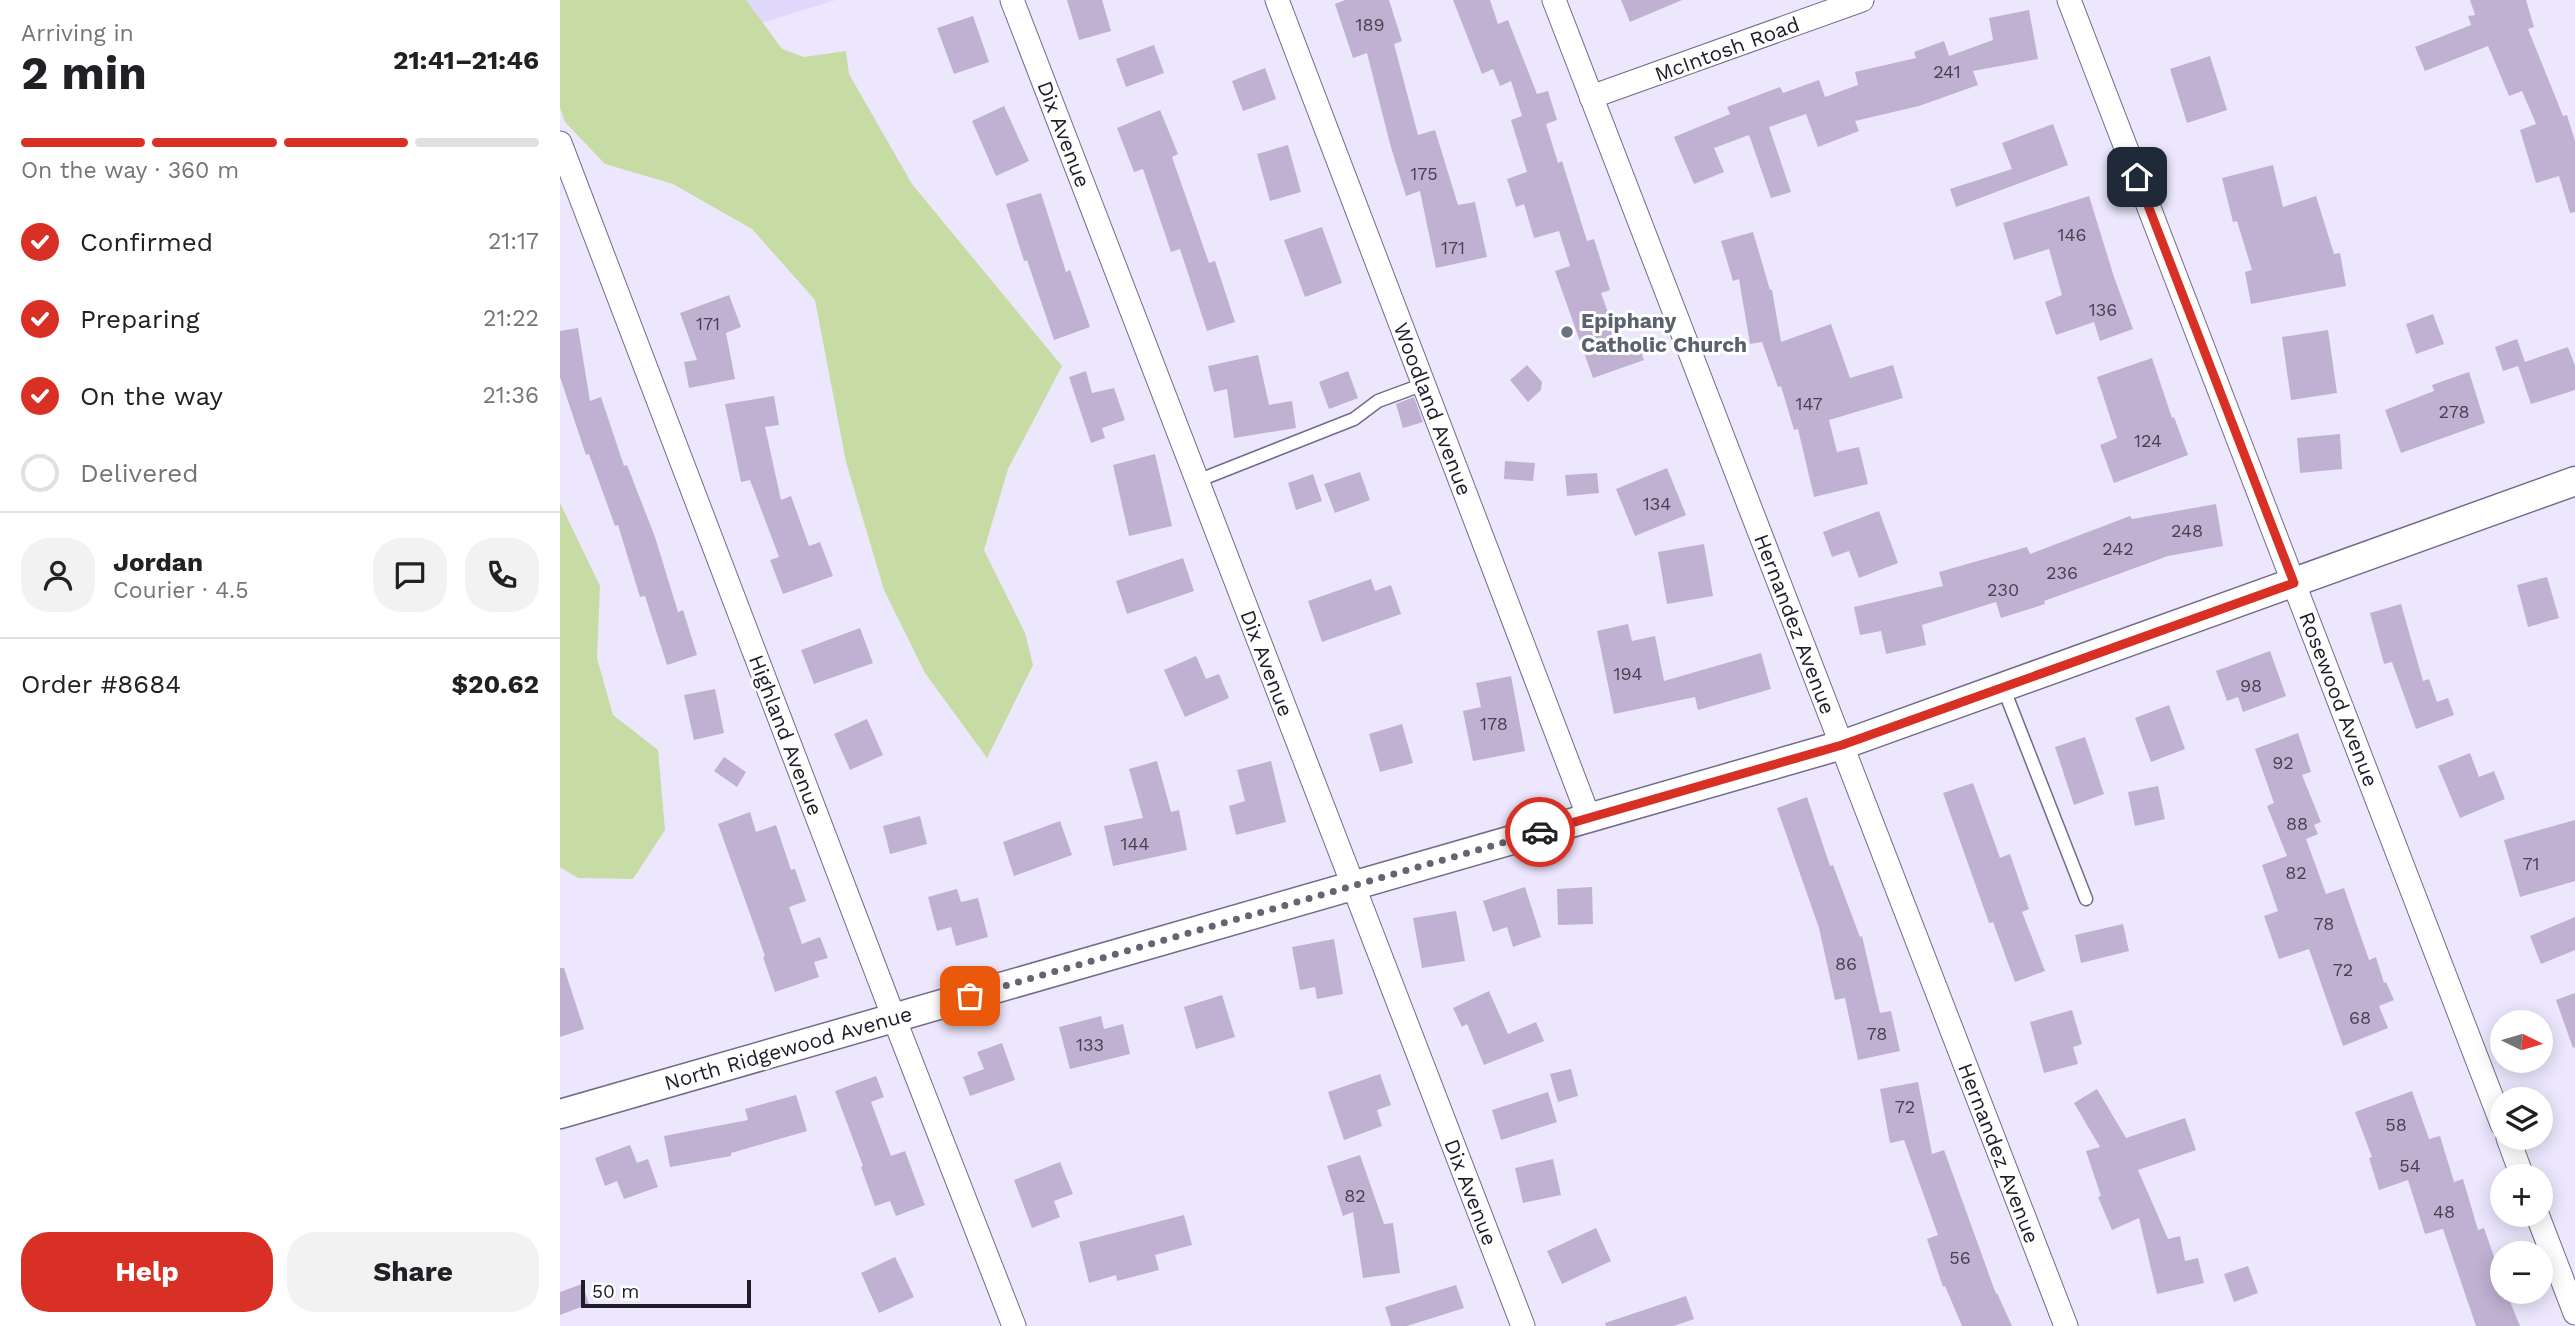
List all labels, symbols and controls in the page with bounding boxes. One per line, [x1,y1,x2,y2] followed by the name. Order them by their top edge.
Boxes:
[1651,11,1803,87] street label: McIntosh Road
[1355,14,1385,35] house number: 189
[21,20,134,47] text: Arriving in
[393,45,539,75] text: 21:41–21:46
[21,46,147,100] text: 2 min
[1933,61,1961,82] house number: 241
[1032,77,1096,191] street label: Dix Avenue
[2107,147,2167,207] pin
[21,157,239,184] text: On the way · 360 m
[2118,158,2156,196] icon: home
[1410,163,1438,184] house number: 175
[21,223,59,261] icon: check
[2058,224,2086,245] house number: 146
[80,227,213,257] text: Confirmed
[488,228,539,255] text: 21:17
[1441,237,1465,258] house number: 171
[2089,299,2117,320] house number: 136
[21,300,59,338] icon: check
[80,304,200,334] text: Preparing
[483,305,539,332] text: 21:22
[1581,308,1747,357] place label: Epiphany Catholic Church
[696,313,720,334] house number: 171
[1389,319,1477,499] street label: Woodland Avenue
[1559,324,1575,340] marker: Epiphany Catholic Church
[21,377,59,415] icon: check
[80,381,223,411] text: On the way
[482,382,539,409] text: 21:36
[1795,393,1823,414] house number: 147
[2439,401,2469,422] house number: 278
[2134,430,2162,451] house number: 124
[80,458,199,488] text: Delivered
[1643,493,1671,514] house number: 134
[2171,520,2203,541] house number: 248
[1749,530,1841,718] street label: Hernandez Avenue
[21,538,95,612] button: person
[373,538,447,612] button: chat
[465,538,539,612] button: phone
[2102,538,2134,559] house number: 242
[113,547,203,577] text: Jordan
[2046,562,2078,583] house number: 236
[113,577,249,604] text: Courier · 4.5
[1987,579,2019,600] house number: 230
[1235,606,1299,720] street label: Dix Avenue
[2294,608,2384,790] street label: Rosewood Avenue
[744,651,828,819] street label: Highland Avenue
[1613,663,1643,684] house number: 194
[21,669,181,699] text: Order #8684
[451,669,539,699] text: $20.62
[2240,675,2262,696] house number: 98
[1480,713,1508,734] house number: 178
[2272,752,2294,773] house number: 92
[1505,797,1575,867] courier
[1521,813,1559,851] icon: car
[2286,813,2308,834] house number: 88
[1120,833,1150,854] house number: 144
[2522,853,2540,874] house number: 71
[2285,862,2307,883] house number: 82
[2314,913,2334,934] house number: 78
[1835,953,1857,974] house number: 86
[2333,959,2353,980] house number: 72
[940,966,1000,1026] pin
[951,977,989,1015] icon: bag
[661,1001,915,1095] street label: North Ridgewood Avenue
[2349,1007,2371,1028] house number: 68
[2490,1010,2553,1073] north arrow
[2490,1010,2553,1304] map controls
[1867,1023,1887,1044] house number: 78
[1076,1034,1104,1055] house number: 133
[1953,1059,2045,1247] street label: Hernandez Avenue
[2490,1087,2553,1150] button: layers
[1895,1096,1915,1117] house number: 72
[2385,1114,2407,1135] house number: 58
[1439,1135,1503,1249] street label: Dix Avenue
[2399,1155,2421,1176] house number: 54
[2490,1164,2553,1227] button: +
[1344,1185,1366,1206] house number: 82
[2433,1201,2455,1222] house number: 48
[21,1232,273,1312] button: Help
[287,1232,539,1312] button: Share
[2490,1241,2553,1304] button: −
[1949,1247,1971,1268] house number: 56
[581,1277,751,1309] scale bar
[592,1280,639,1303] text: 50 m

